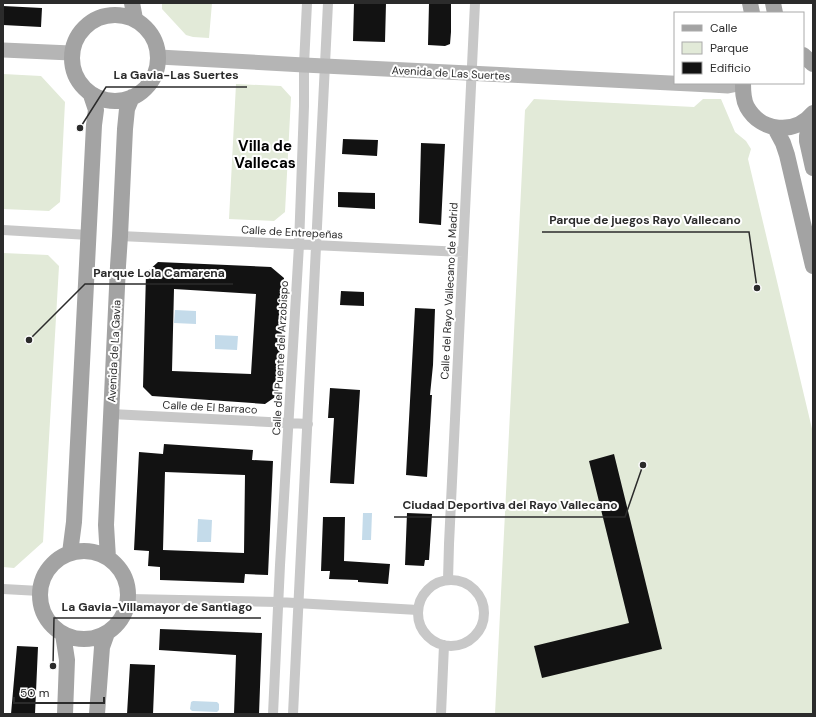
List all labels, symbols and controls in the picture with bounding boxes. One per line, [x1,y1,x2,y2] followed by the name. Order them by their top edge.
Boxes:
[674,12,804,84] legend
[710,20,737,36] text: Calle
[710,40,749,56] text: Parque
[710,60,751,76] text: Edificio
[106,63,247,87] callout: La Gavia-Las Suertes
[391,63,511,83] street label: Avenida de Las Suertes
[113,67,239,83] text: La Gavia-Las Suertes
[234,136,296,173] district label: Villa de Vallecas
[437,202,461,380] street label: Calle del Rayo Vallecano de Madrid
[542,208,749,232] callout: Parque de juegos Rayo Vallecano
[549,212,741,228] text: Parque de juegos Rayo Vallecano
[241,222,343,242] street label: Calle de Entrepeñas
[85,260,233,284] callout: Parque Lola Camarena
[93,265,225,281] text: Parque Lola Camarena
[269,280,291,436] street label: Calle del Puente del Arzobispo
[104,299,124,403] street label: Avenida de La Gavia
[162,398,258,416] street label: Calle de El Barraco
[394,493,625,517] callout: Ciudad Deportiva del Rayo Vallecano
[402,497,618,513] text: Ciudad Deportiva del Rayo Vallecano
[54,594,261,618] callout: La Gavia-Villamayor de Santiago
[62,599,252,615] text: La Gavia-Villamayor de Santiago
[14,679,104,705] scale bar
[20,685,49,701] text: 50 m

